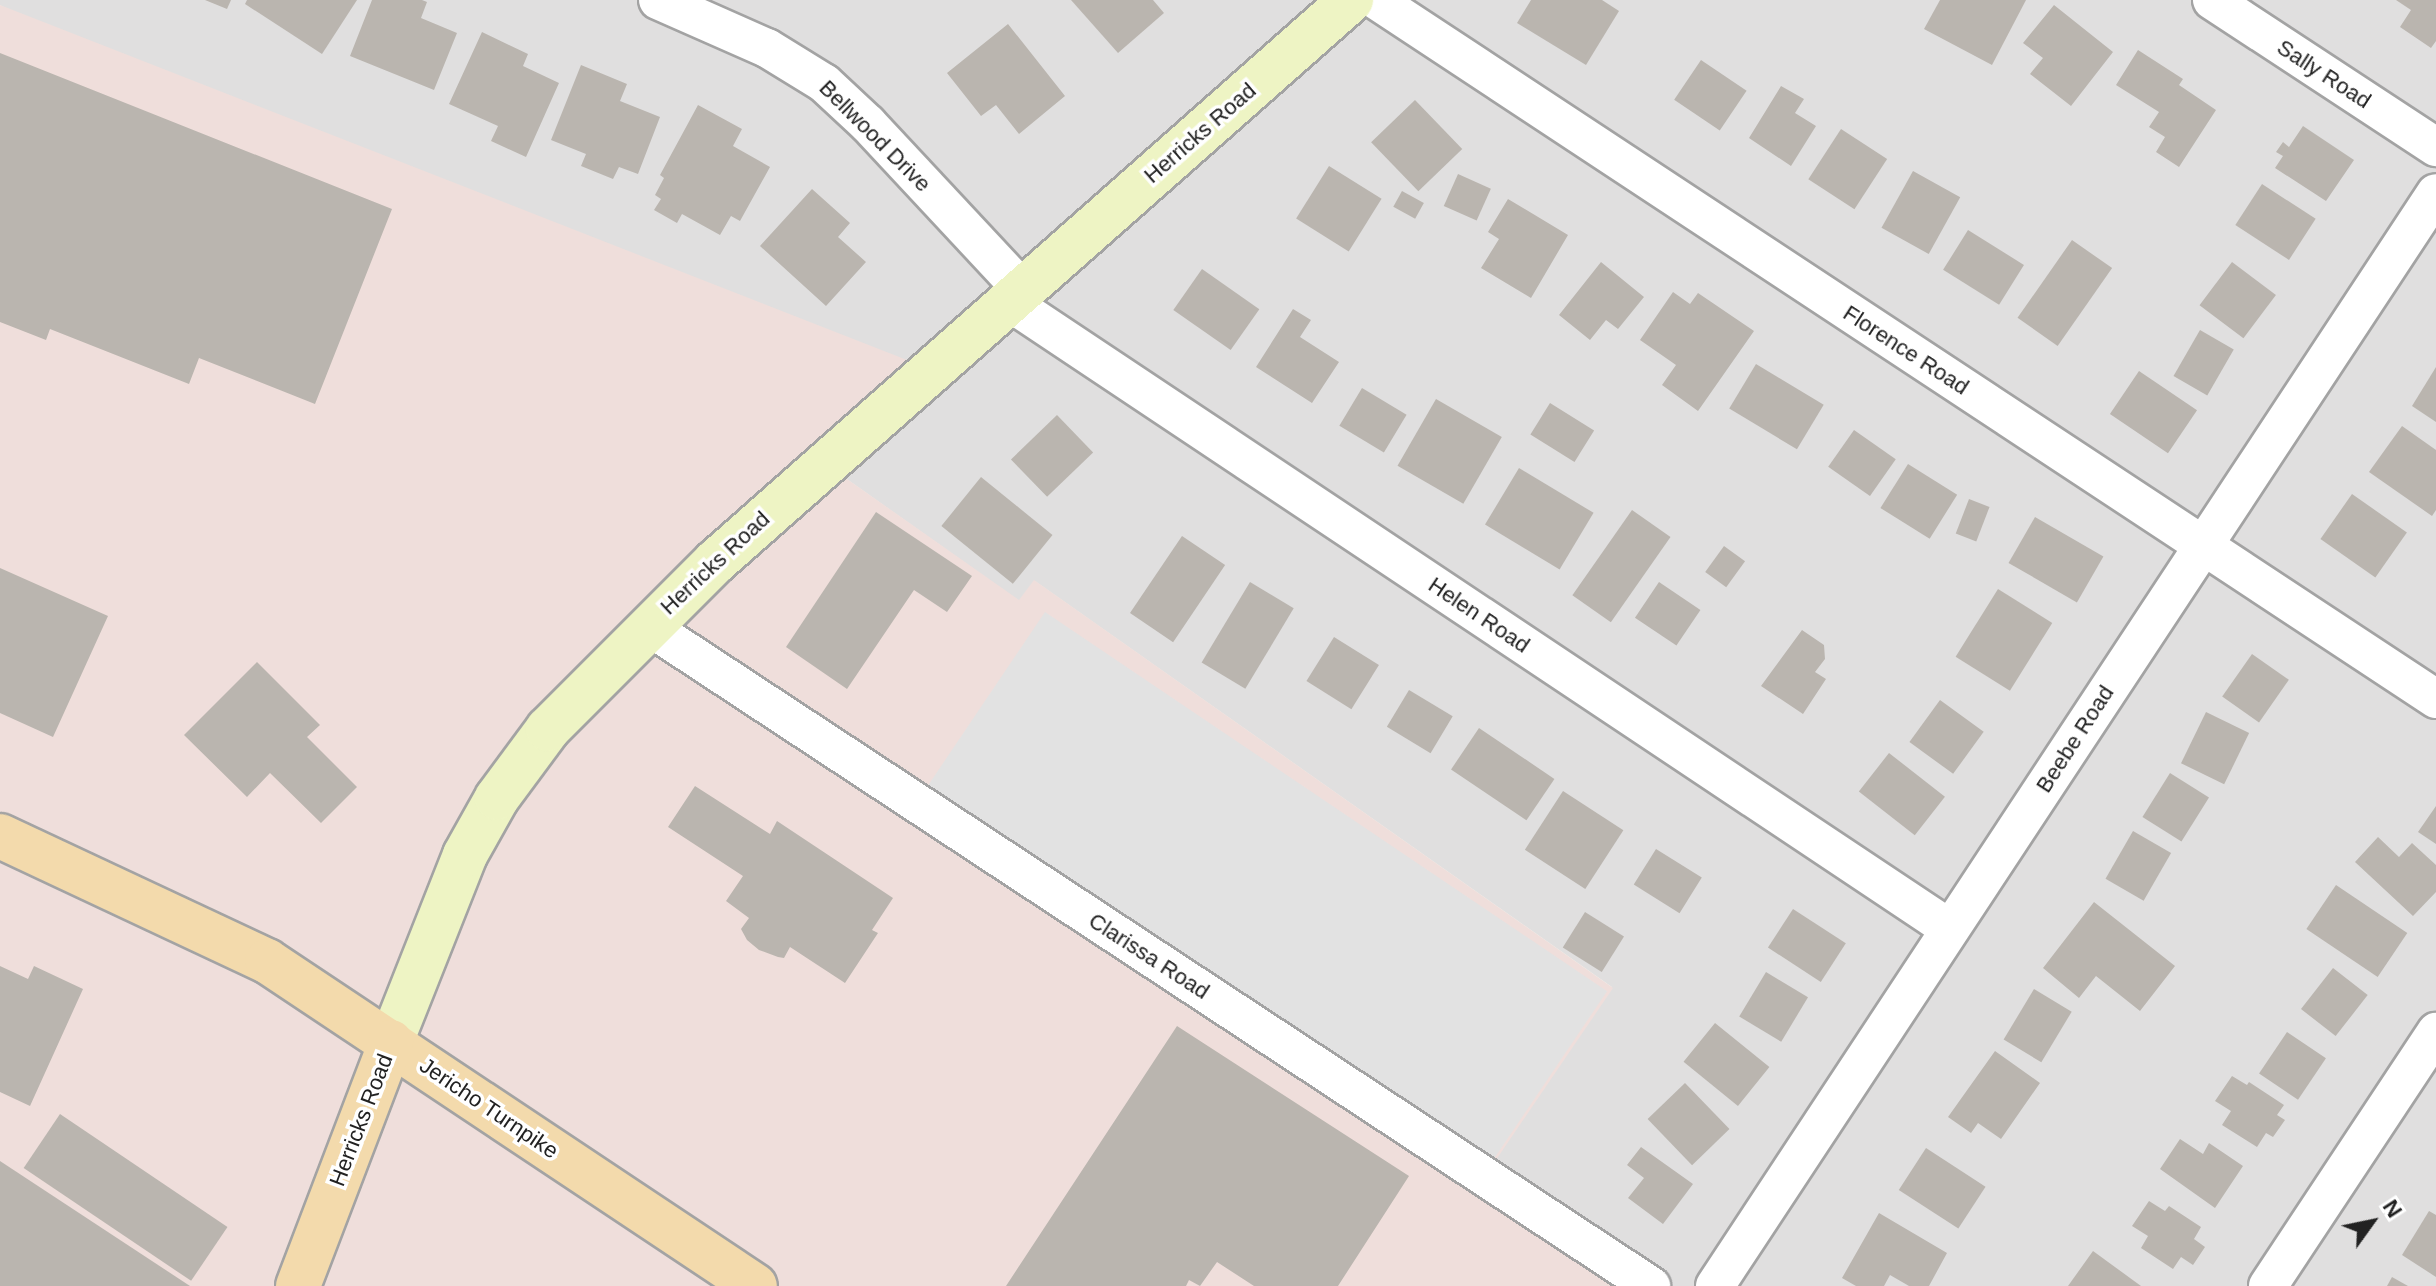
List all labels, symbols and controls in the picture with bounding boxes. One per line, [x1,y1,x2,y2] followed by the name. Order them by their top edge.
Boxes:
[2272,34,2376,114] street label: Sally Road
[814,75,936,197] street label: Bellwood Drive
[1139,77,1261,189] street label: Herricks Road
[1838,300,1974,400] street label: Florence Road
[655,506,775,620] street label: Herricks Road
[1423,572,1535,658] street label: Helen Road
[2031,681,2119,797] street label: Beebe Road
[1084,907,1214,1005] street label: Clarissa Road
[324,1050,398,1190] street label: Herricks Road
[415,1052,563,1164] street label: Jericho Turnpike
[2332,1182,2412,1262] north arrow
[2378,1195,2407,1222] text: N

